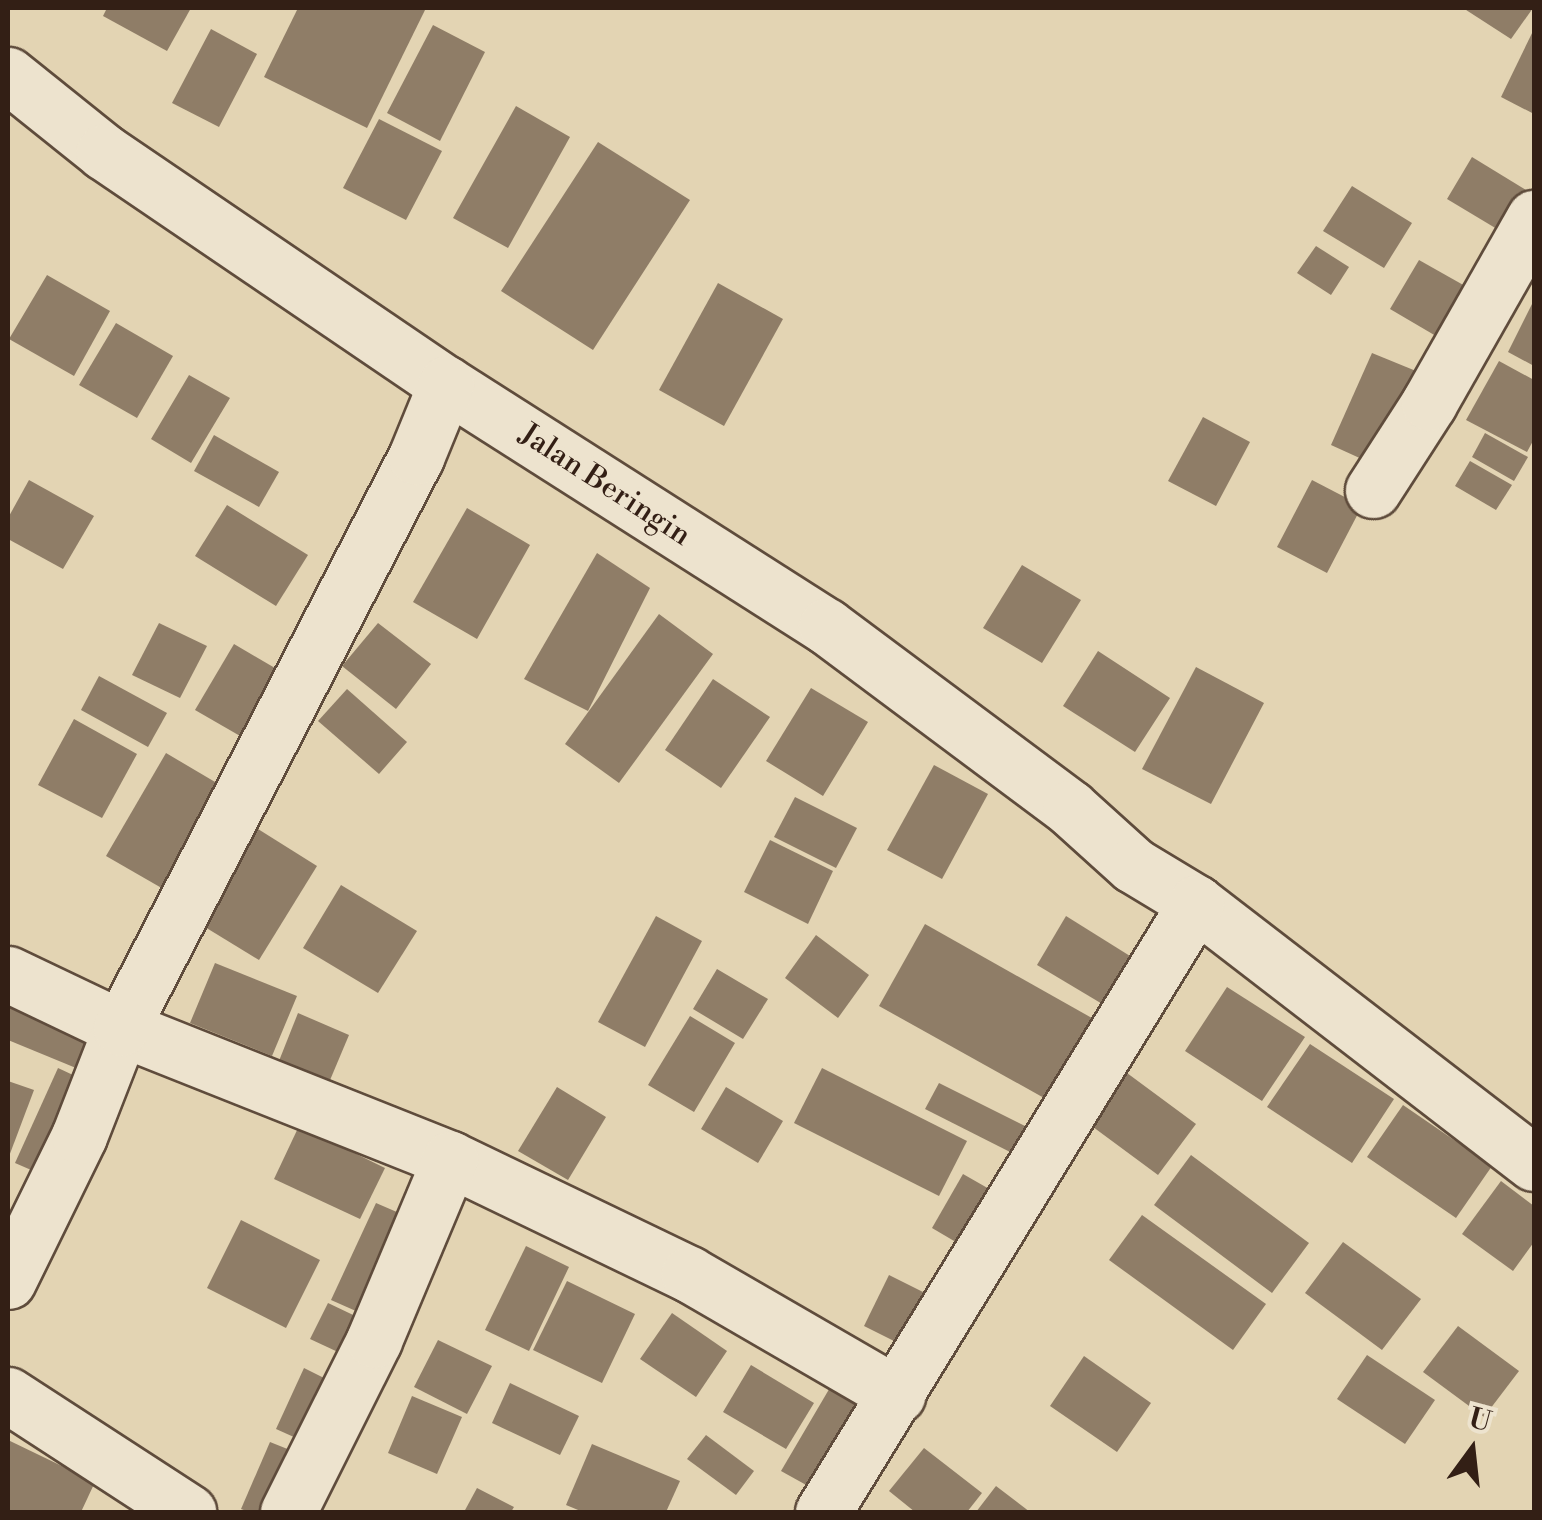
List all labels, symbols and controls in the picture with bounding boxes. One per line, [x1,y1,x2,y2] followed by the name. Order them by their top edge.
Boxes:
[513,416,697,554] street label: Jalan Beringin
[1422,1400,1522,1500] north arrow
[1465,1401,1495,1440] text: U

